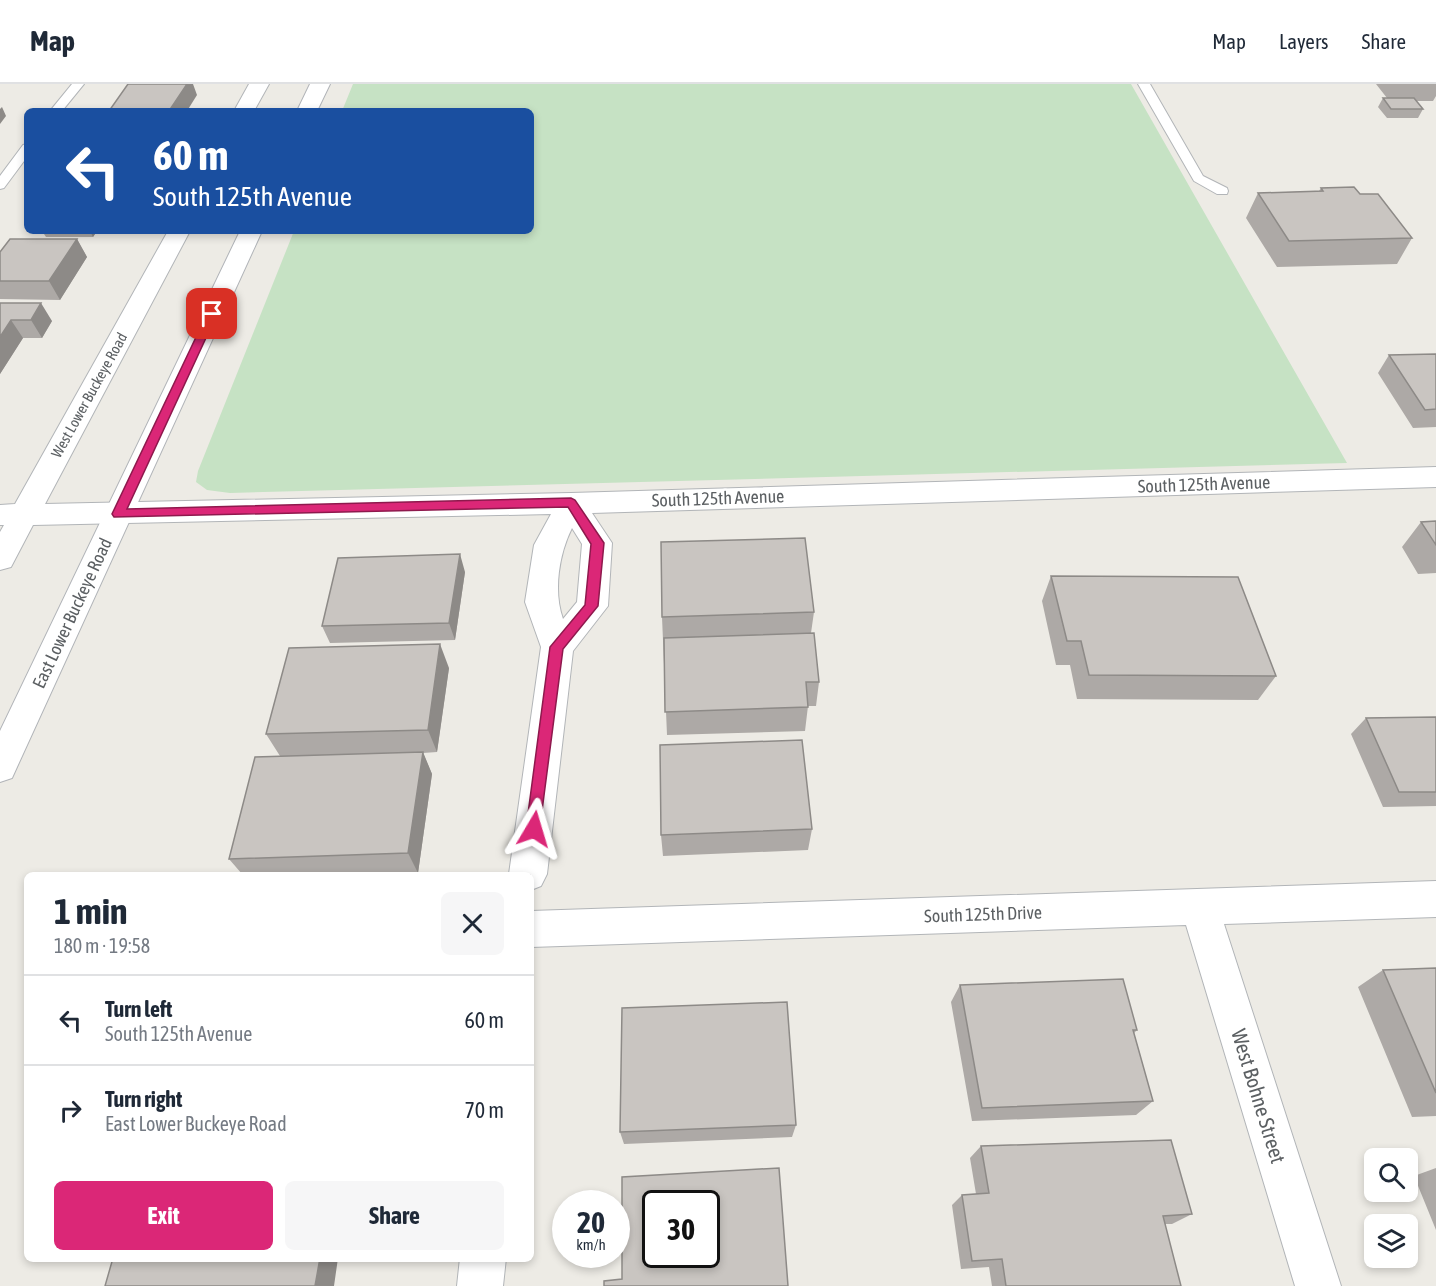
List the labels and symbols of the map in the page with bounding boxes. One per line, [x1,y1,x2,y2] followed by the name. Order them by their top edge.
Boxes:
[186,288,237,339] pin
[48,330,130,460] street label: West Lower Buckeye Road
[1137,471,1271,497] street label: South 125th Avenue
[651,485,785,511] street label: South 125th Avenue
[28,534,116,692] street label: East Lower Buckeye Road
[502,797,566,861] position arrow
[924,901,1042,927] street label: South 125th Drive
[1227,1026,1291,1166] street label: West Bohne Street
[642,1190,720,1268] speed limit sign: 30

